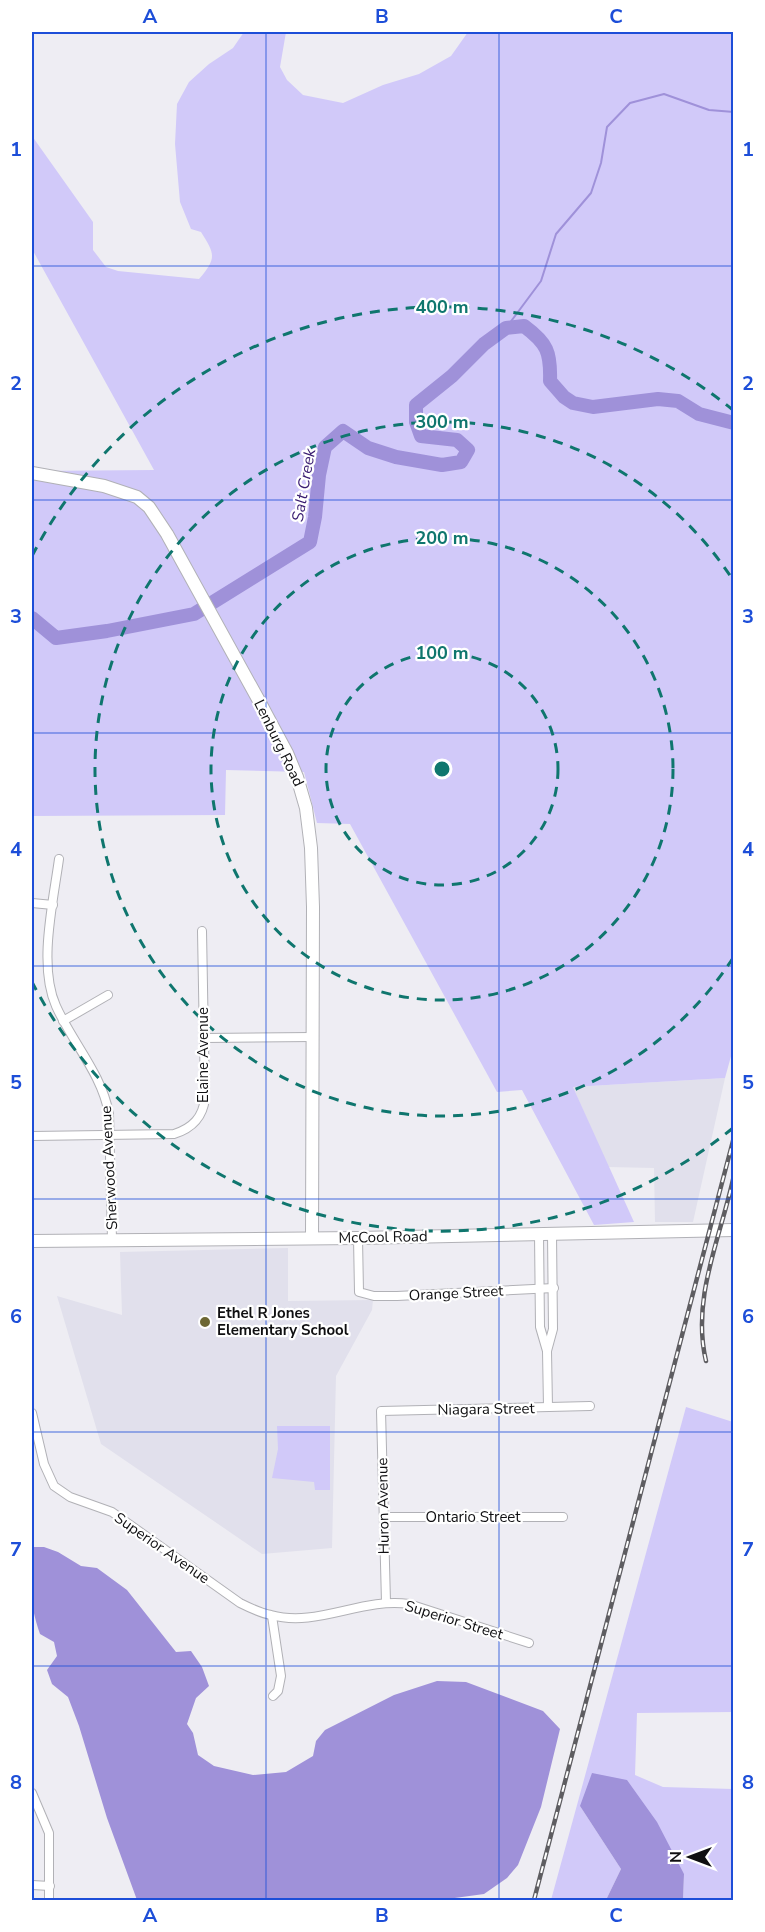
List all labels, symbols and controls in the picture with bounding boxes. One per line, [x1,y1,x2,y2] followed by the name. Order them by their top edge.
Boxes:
[143,3,158,30] text: A
[375,3,389,30] text: B
[609,3,623,30] text: C
[10,136,22,163] text: 1
[742,136,754,163] text: 1
[415,295,469,319] text: 400 m
[10,370,22,397] text: 2
[742,370,754,397] text: 2
[415,410,469,434] text: 300 m
[287,446,321,524] water label: Salt Creek
[415,526,469,550] text: 200 m
[10,603,22,630] text: 3
[742,603,754,630] text: 3
[415,641,469,665] text: 100 m
[249,696,309,790] street label: Lenburg Road
[432,759,452,779] centre of rings
[10,836,22,863] text: 4
[742,836,754,863] text: 4
[193,1007,213,1103] street label: Elaine Avenue
[10,1069,22,1096] text: 5
[742,1069,754,1096] text: 5
[96,1105,122,1231] street label: Sherwood Avenue
[338,1226,428,1248] street label: McCool Road
[408,1280,505,1305] street label: Orange Street
[10,1303,22,1330] text: 6
[217,1303,349,1340] place label: Ethel R Jones Elementary School
[742,1303,754,1330] text: 6
[198,1315,212,1329] marker: Ethel R Jones Elementary School
[437,1398,536,1420] street label: Niagara Street
[372,1457,394,1555] street label: Huron Avenue
[425,1507,521,1527] street label: Ontario Street
[110,1508,214,1588] street label: Superior Avenue
[10,1536,22,1563] text: 7
[742,1536,754,1563] text: 7
[402,1596,506,1645] street label: Superior Street
[10,1769,22,1796] text: 8
[742,1769,754,1796] text: 8
[660,1827,720,1887] north arrow
[665,1851,687,1863] text: N
[143,1902,158,1929] text: A
[375,1902,389,1929] text: B
[609,1902,623,1929] text: C

